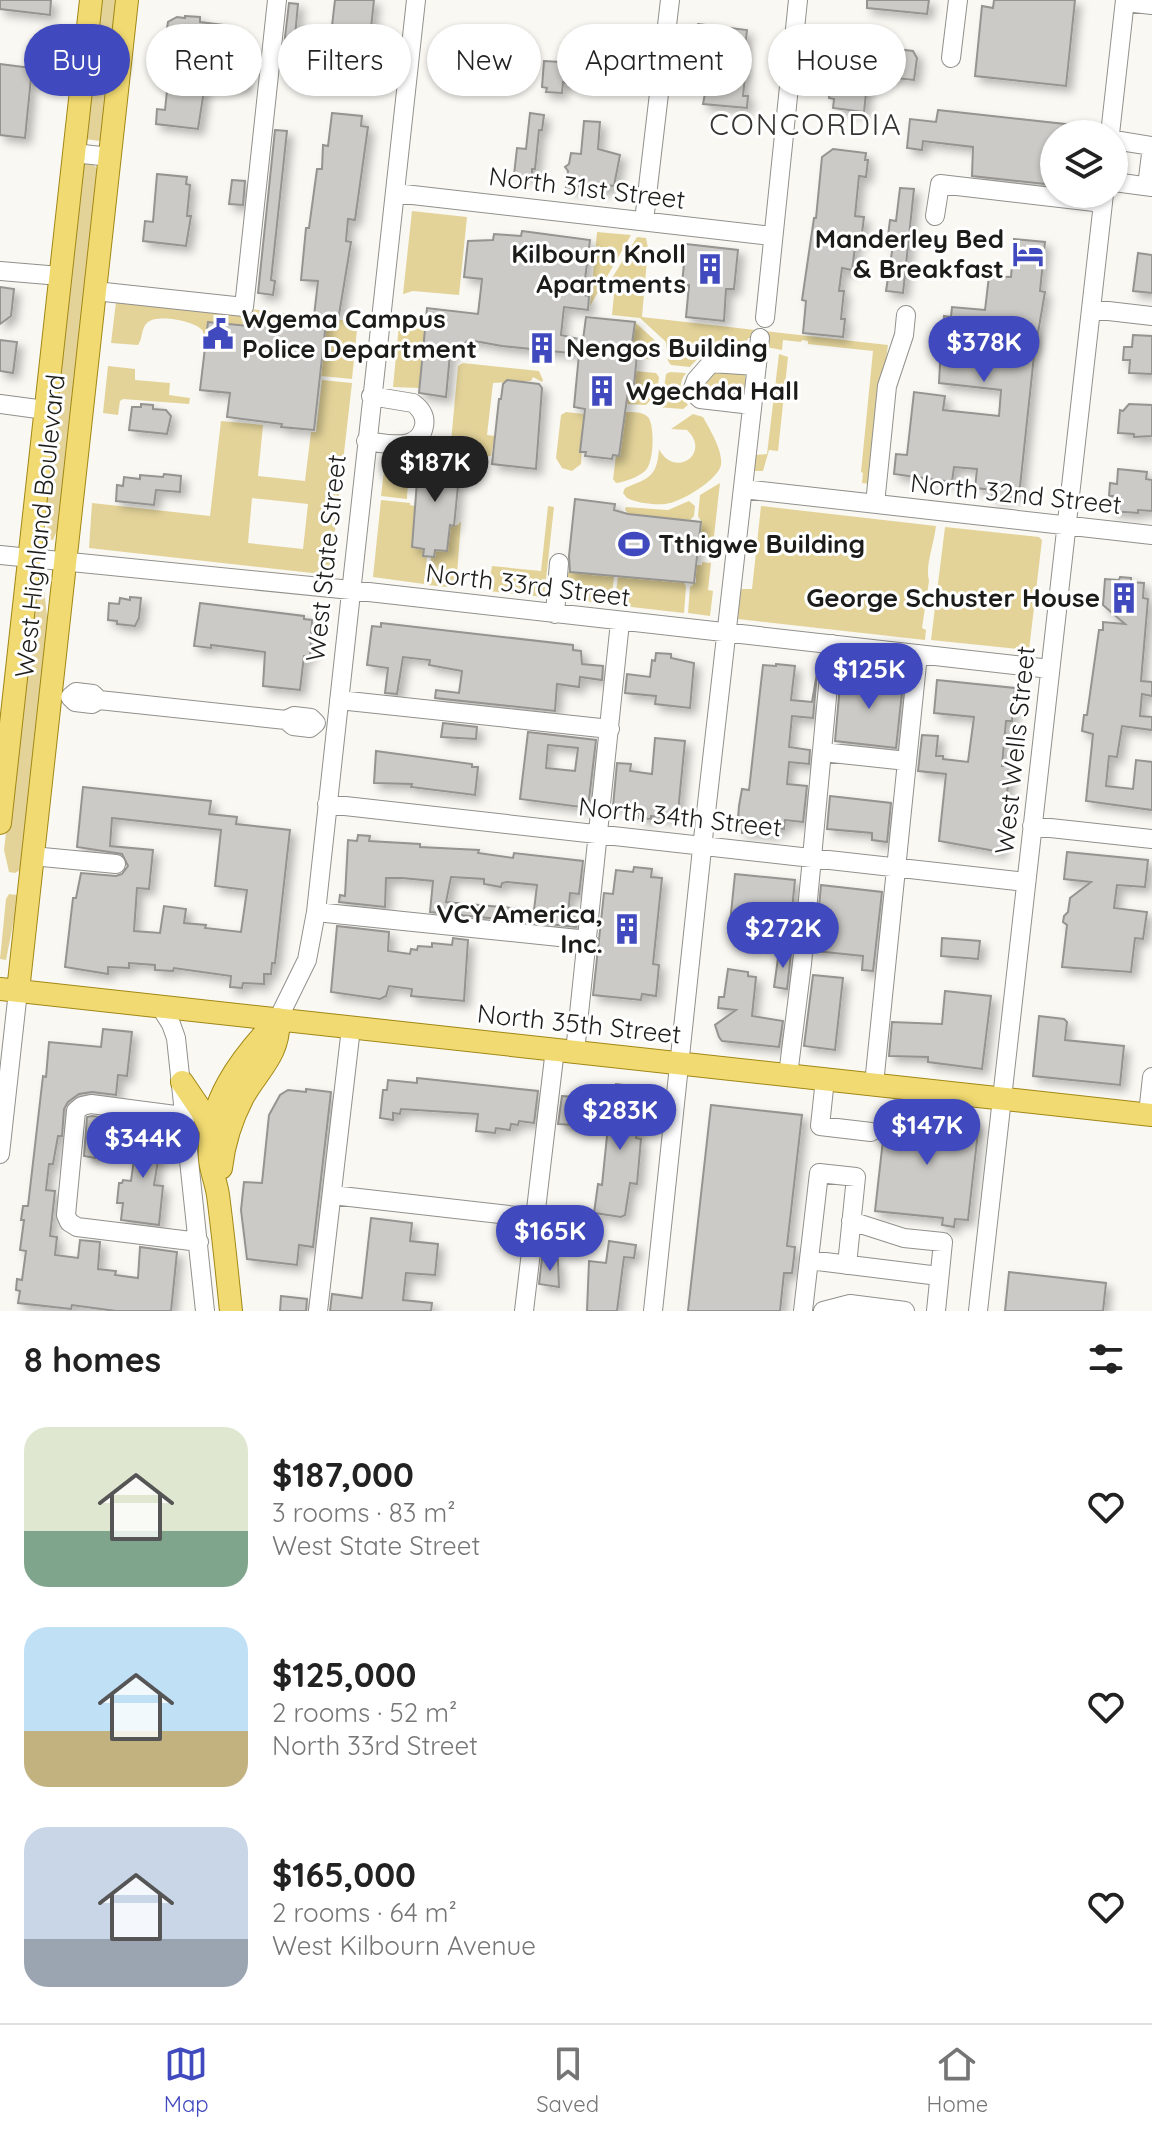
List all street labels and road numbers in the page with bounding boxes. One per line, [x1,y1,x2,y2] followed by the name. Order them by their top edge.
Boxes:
[487,159,687,216] street label: North 31st Street
[7,373,72,679] street label: West Highland Boulevard
[298,453,353,663] street label: West State Street
[909,466,1123,521] street label: North 32nd Street
[424,556,632,613] street label: North 33rd Street
[987,644,1042,856] street label: West Wells Street
[577,789,783,844] street label: North 34th Street
[475,996,683,1051] street label: North 35th Street

